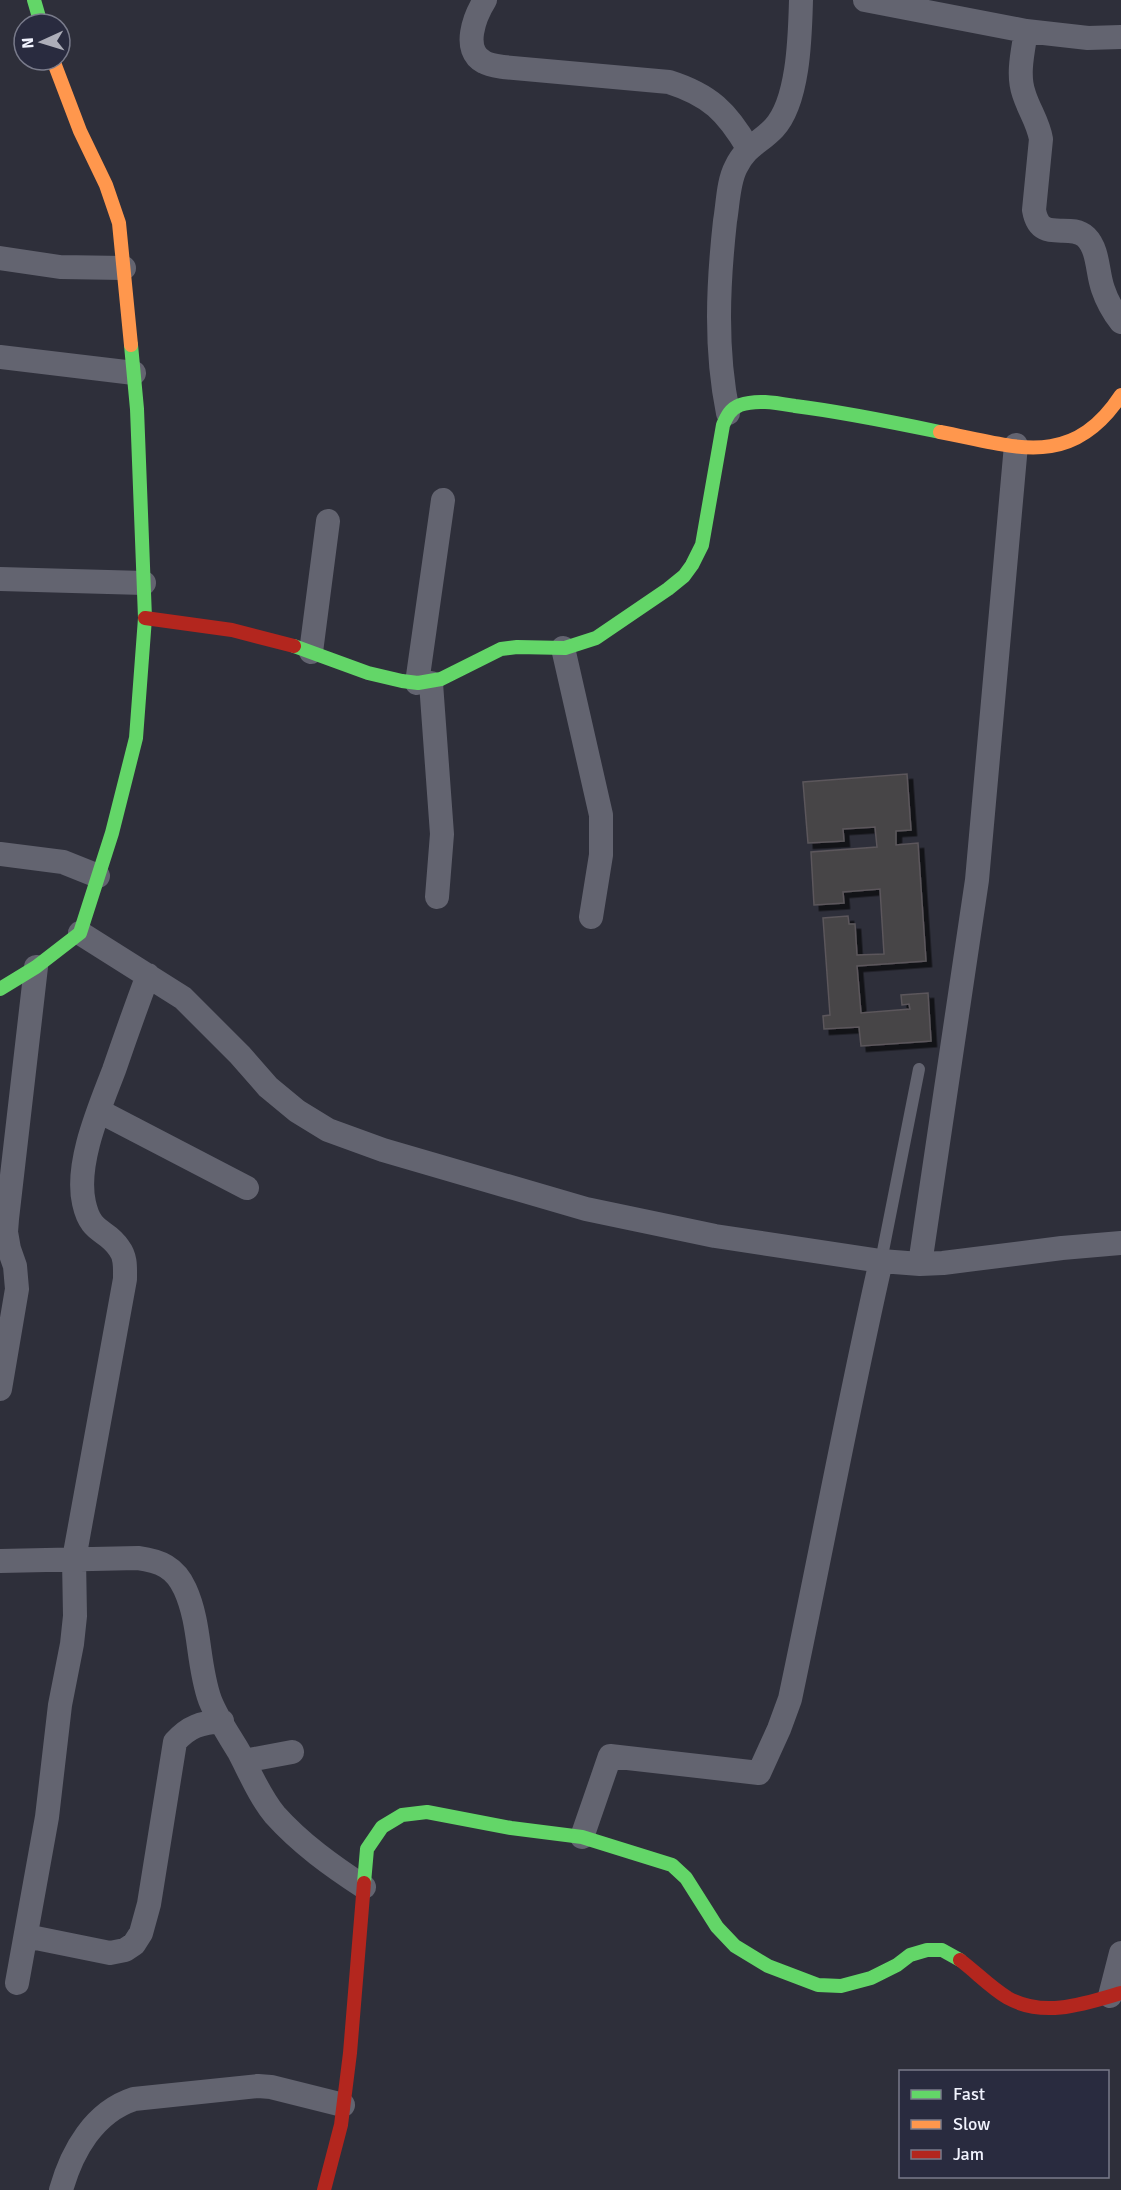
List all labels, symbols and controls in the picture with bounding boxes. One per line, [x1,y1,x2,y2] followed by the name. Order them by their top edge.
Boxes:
[12,12,72,72] north arrow
[18,37,38,49] text: N
[899,2070,1109,2178] legend
[953,2083,985,2105] text: Fast
[953,2113,990,2135] text: Slow
[953,2143,984,2165] text: Jam

